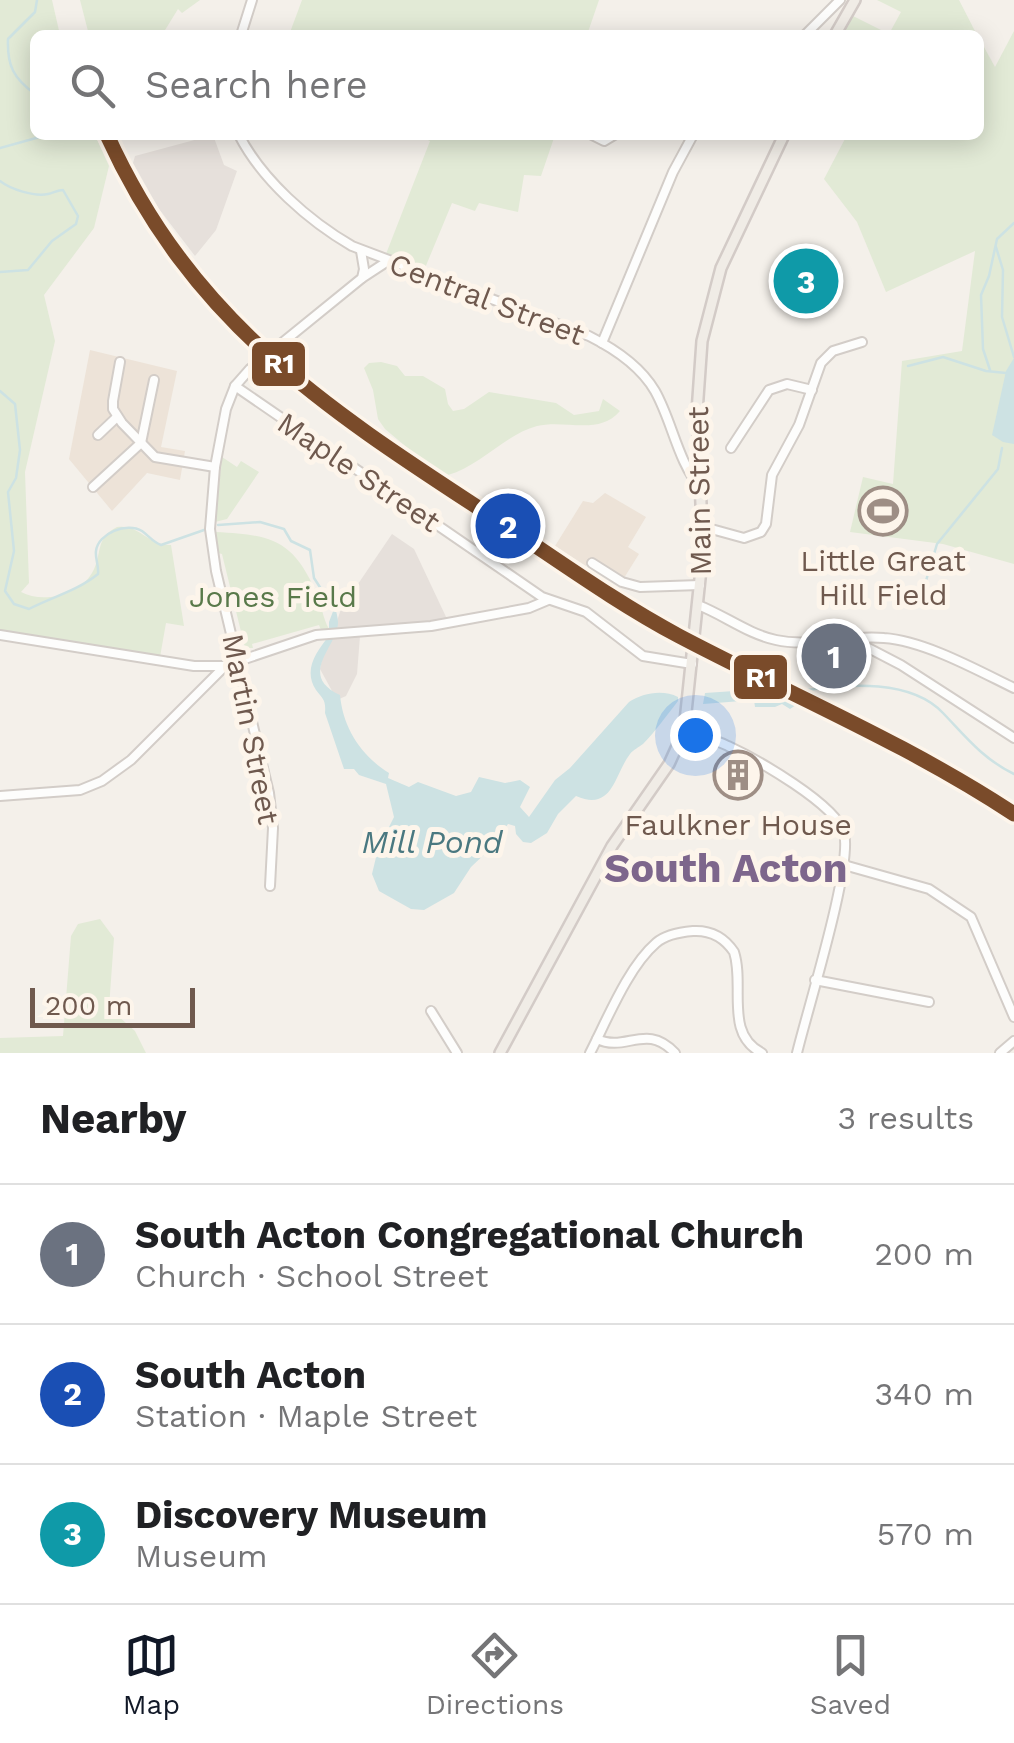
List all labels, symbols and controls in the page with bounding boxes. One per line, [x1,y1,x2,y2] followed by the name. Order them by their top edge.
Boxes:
[30,30,984,140] search box
[65,58,120,113] icon: search
[145,63,368,107] text: Search here
[774,244,838,318] pin: 3
[384,246,590,352] street label: Central Street
[250,340,307,388] line badge: R1
[263,347,295,380] text: R1
[271,405,447,539] street label: Maple Street
[680,406,718,576] street label: Main Street
[857,485,909,537] sports icon: Little Great Hill Field
[476,488,540,564] pin: 2
[800,543,966,612] place label: Little Great Hill Field
[189,579,357,614] park label: Jones Field
[802,618,866,694] pin: 1
[215,631,287,828] street label: Martin Street
[732,653,789,701] line badge: R1
[745,661,777,694] text: R1
[670,710,721,761] your location
[712,749,764,801] building icon: Faulkner House
[624,807,852,842] place label: Faulkner House
[361,823,504,861] water label: Mill Pond
[604,845,848,892] district label: South Acton
[30,983,195,1028] scale bar
[45,989,132,1022] text: 200 m
[40,1094,187,1143] text: Nearby
[837,1099,974,1137] text: 3 results
[135,1213,804,1257] text: South Acton Congregational Church
[66,1235,79,1273] text: 1
[874,1235,974,1273] text: 200 m
[135,1257,488,1295] text: Church · School Street
[135,1353,366,1397] text: South Acton
[63,1375,82,1413] text: 2
[874,1375,974,1413] text: 340 m
[135,1397,477,1435] text: Station · Maple Street
[135,1493,488,1537] text: Discovery Museum
[63,1515,82,1553] text: 3
[877,1515,974,1553] text: 570 m
[135,1537,267,1575] text: Museum
[123,1628,180,1721] tab: Map
[426,1628,564,1721] tab: Directions
[810,1628,891,1721] tab: Saved

